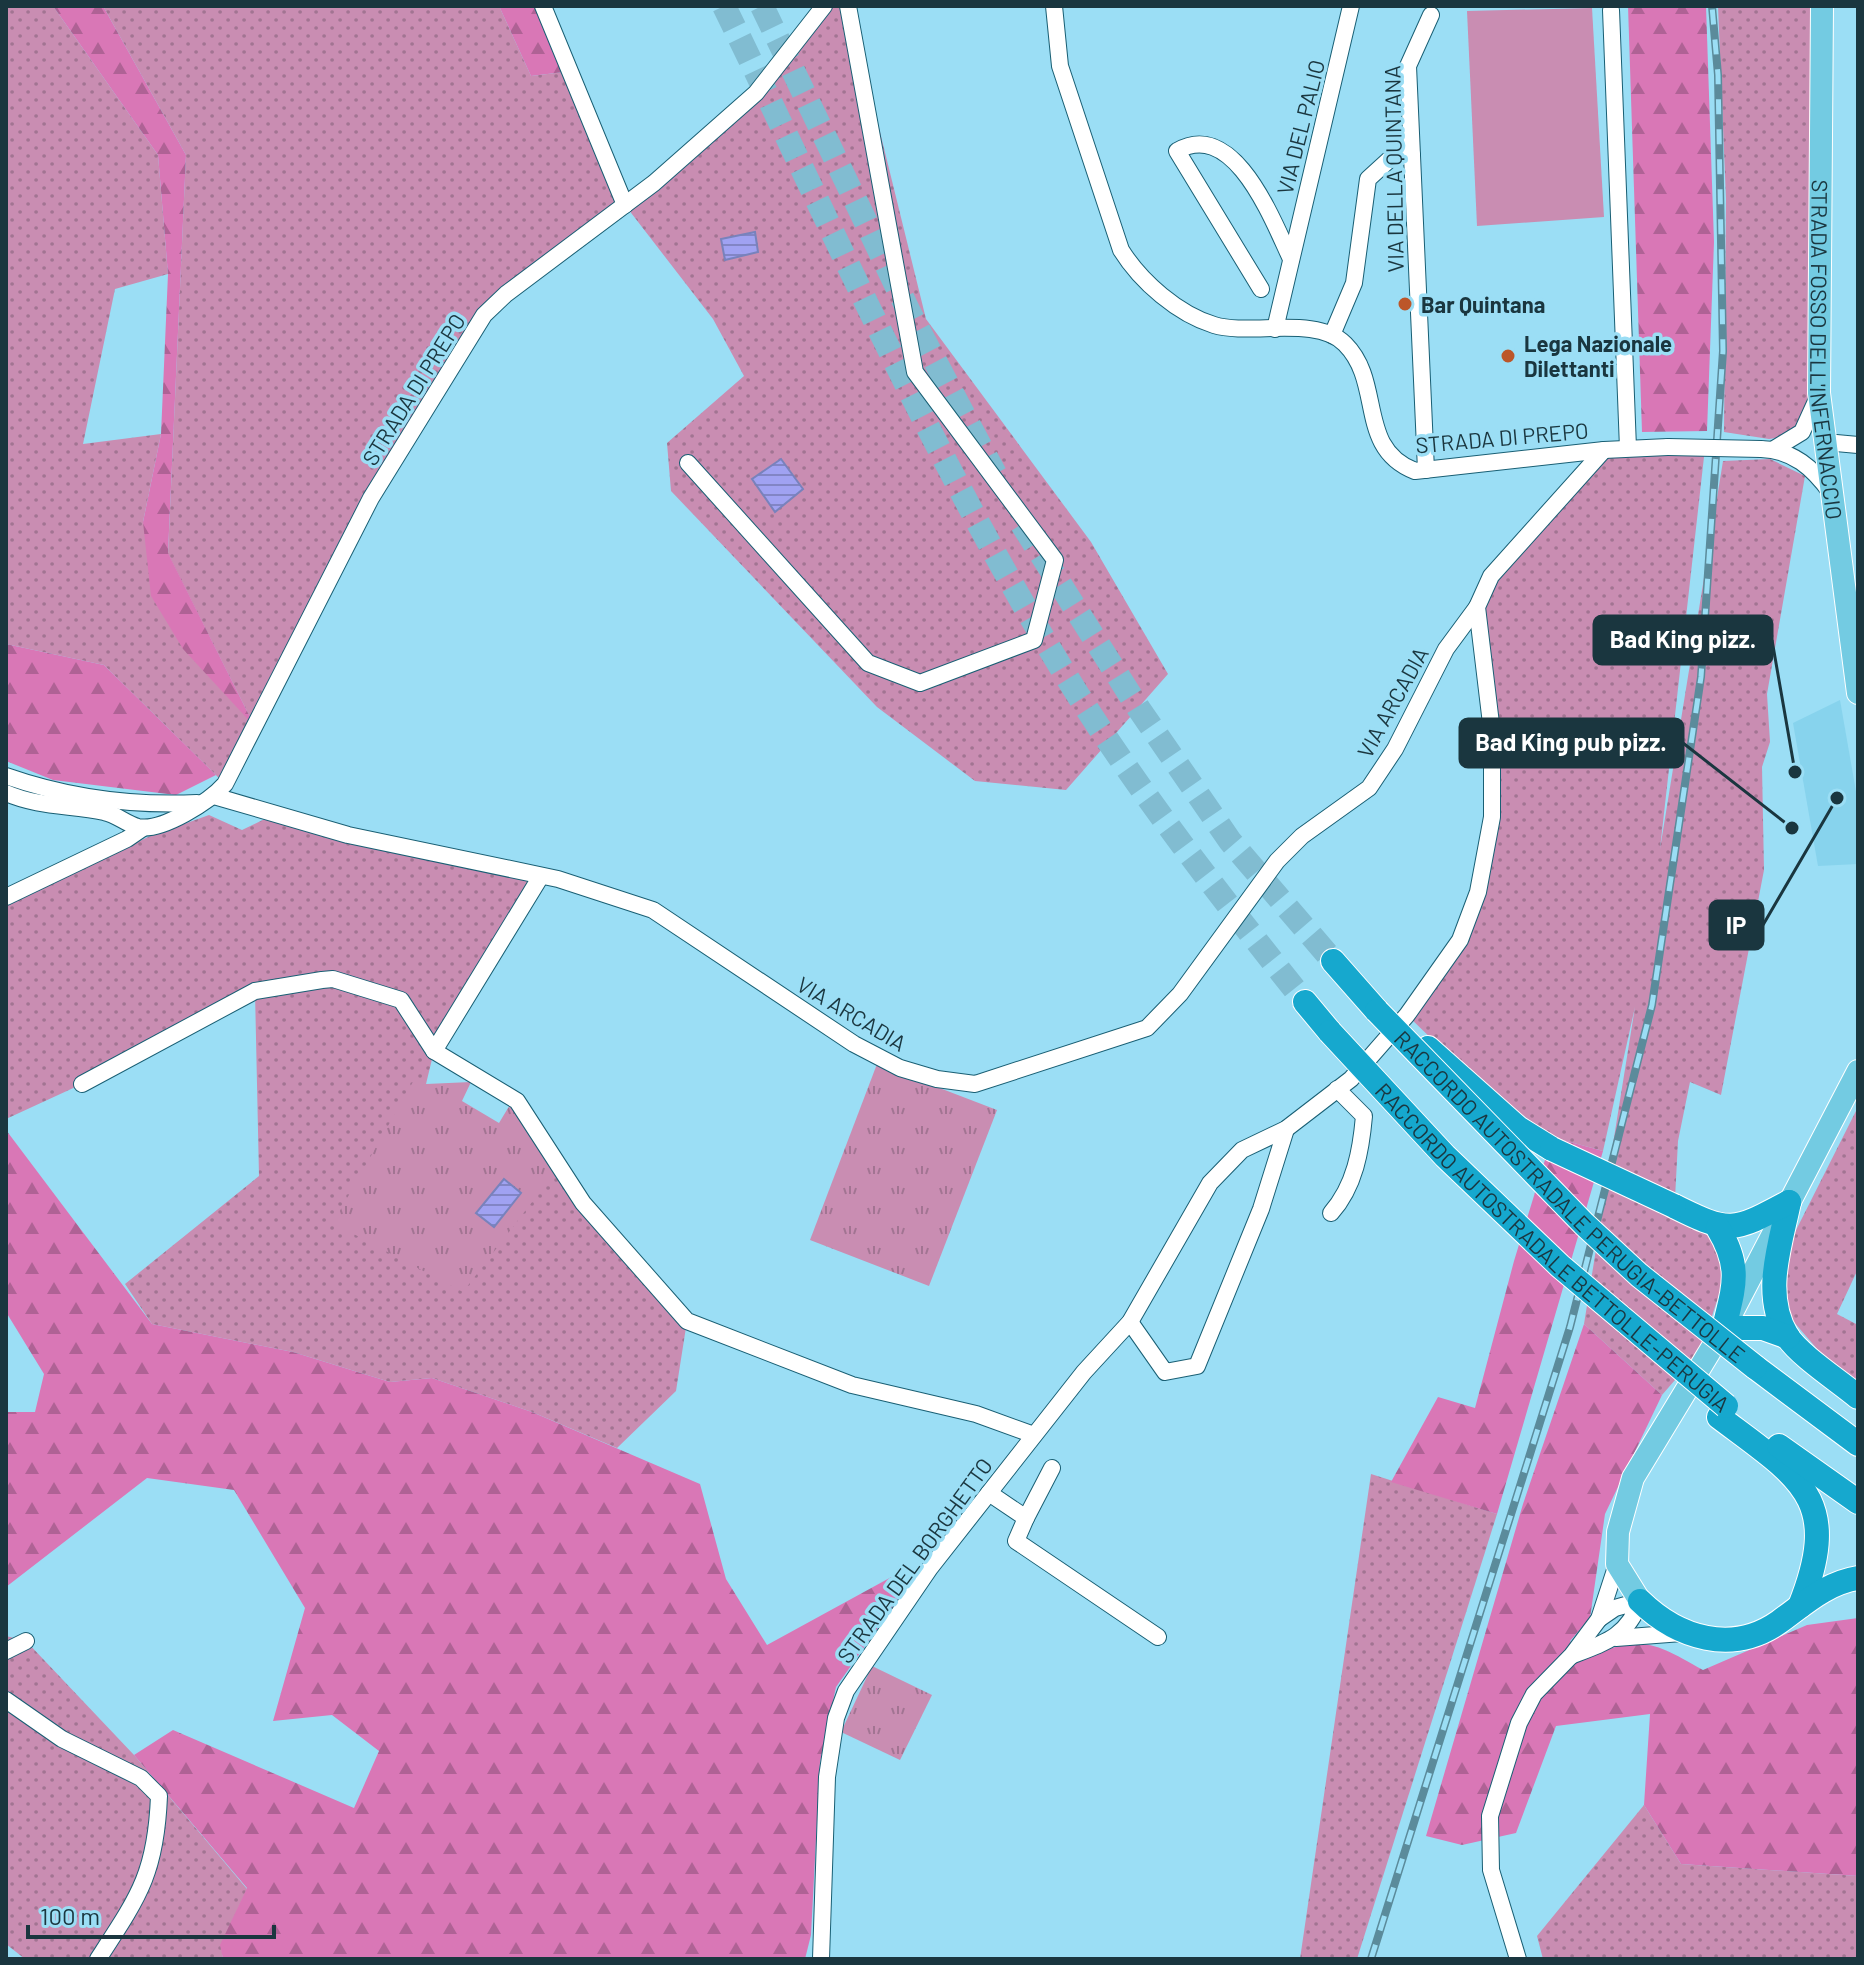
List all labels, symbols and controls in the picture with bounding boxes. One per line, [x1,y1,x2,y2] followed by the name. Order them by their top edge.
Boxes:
[1271,57,1329,197] street label: VIA DEL PALIO
[1378,65,1408,273] street label: VIA DELLA QUINTANA
[1806,179,1848,521] street label: STRADA FOSSO DELL'INFERNACCIO
[1421,291,1545,317] place label: Bar Quintana
[1396,295,1414,313] marker: Bar Quintana
[356,309,470,469] street label: STRADA DI PREPO
[1524,330,1672,381] place label: Lega Nazionale Dilettanti
[1499,347,1517,365] marker: Lega Nazionale Dilettanti
[1414,416,1590,458] street label: STRADA DI PREPO
[1594,616,1772,664] callout: Bad King pizz.
[1610,624,1756,653] text: Bad King pizz.
[1351,642,1433,762] street label: VIA ARCADIA
[1460,719,1683,767] callout: Bad King pub pizz.
[1475,727,1667,756] text: Bad King pub pizz.
[1710,901,1763,949] callout: IP
[1726,910,1746,939] text: IP
[793,970,911,1056] street label: VIA ARCADIA
[1390,1025,1751,1367] street label: RACCORDO AUTOSTRADALE PERUGIA-BETTOLLE
[1370,1077,1735,1417] street label: RACCORDO AUTOSTRADALE BETTOLLE-PERUGIA
[831,1452,997,1668] street label: STRADA DEL BORGHETTO
[28,1889,274,1939] scale bar
[40,1901,100,1930] text: 100 m

